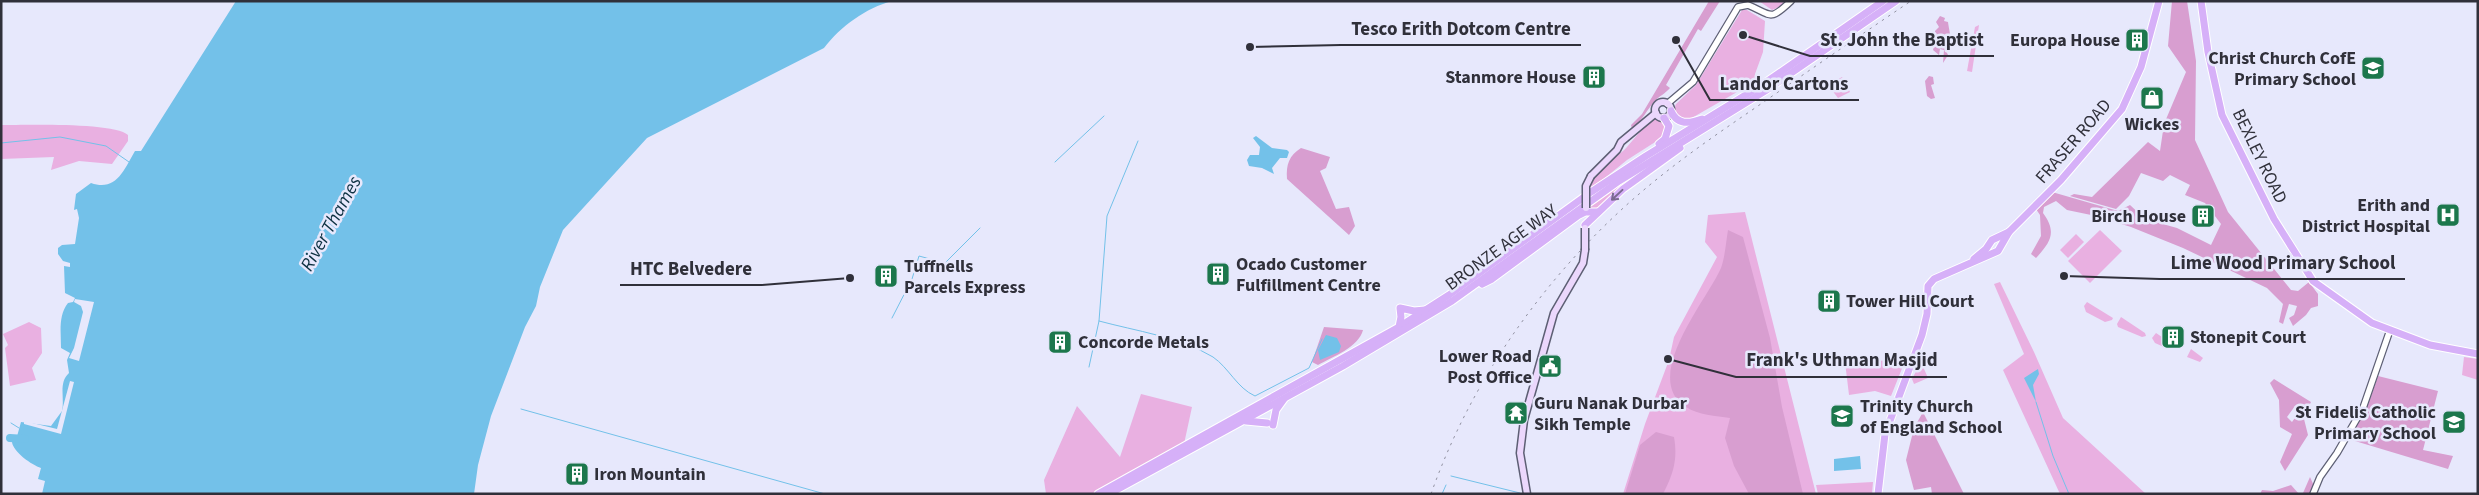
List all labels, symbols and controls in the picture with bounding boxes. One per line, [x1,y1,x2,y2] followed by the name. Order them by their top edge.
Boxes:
[1341,11,1581,45] callout: Tesco Erith Dotcom Centre
[1351,16,1571,43] text: Tesco Erith Dotcom Centre
[1810,22,1994,56] callout: St. John the Baptist
[1820,27,1984,54] text: St. John the Baptist
[2124,27,2150,53] building icon: Europa House
[2010,28,2120,53] place label: Europa House
[2208,46,2356,92] place label: Christ Church CofE Primary School
[2360,55,2386,81] school or university icon: Christ Church CofE Primary School
[1581,64,1607,90] building icon: Stanmore House
[1445,65,1576,90] place label: Stanmore House
[1710,66,1859,100] callout: Landor Cartons
[1720,71,1848,98] text: Landor Cartons
[2139,85,2165,111] shop icon: Wickes
[2030,94,2117,189] street label: FRASER ROAD
[2226,105,2293,208] street label: BEXLEY ROAD
[2125,112,2179,137] place label: Wickes
[294,171,369,276] water label: River Thames
[1611,189,1624,200] one-way arrow
[2302,193,2430,239] place label: Erith and District Hospital
[1440,198,1563,297] street label: BRONZE AGE WAY
[2435,202,2461,228] hospital icon: Erith and District Hospital
[2190,203,2216,229] building icon: Birch House
[2091,204,2186,229] place label: Birch House
[2160,245,2405,279] callout: Lime Wood Primary School
[2171,250,2396,277] text: Lime Wood Primary School
[620,251,762,285] callout: HTC Belvedere
[1236,252,1381,298] place label: Ocado Customer Fulfillment Centre
[904,254,1025,300] place label: Tuffnells Parcels Express
[630,256,752,283] text: HTC Belvedere
[1205,261,1231,287] building icon: Ocado Customer Fulfillment Centre
[873,263,899,289] building icon: Tuffnells Parcels Express
[1816,288,1842,314] building icon: Tower Hill Court
[1846,289,1974,314] place label: Tower Hill Court
[2160,324,2186,350] building icon: Stonepit Court
[2190,325,2306,350] place label: Stonepit Court
[1047,329,1073,355] building icon: Concorde Metals
[1078,330,1209,355] place label: Concorde Metals
[1736,343,1947,377] callout: Frank's Uthman Masjid
[1439,344,1532,390] place label: Lower Road Post Office
[1746,347,1938,374] text: Frank's Uthman Masjid
[1537,353,1563,379] public building icon: Lower Road Post Office
[1534,391,1688,437] place label: Guru Nanak Durbar Sikh Temple
[1860,394,2002,440] place label: Trinity Church of England School
[1503,400,1529,426] temple icon: Guru Nanak Durbar Sikh Temple
[2295,400,2437,446] place label: St Fidelis Catholic Primary School
[1829,403,1855,429] school or university icon: Trinity Church of England School
[2441,409,2467,435] school or university icon: St Fidelis Catholic Primary School
[564,461,590,487] building icon: Iron Mountain
[594,462,706,487] place label: Iron Mountain

